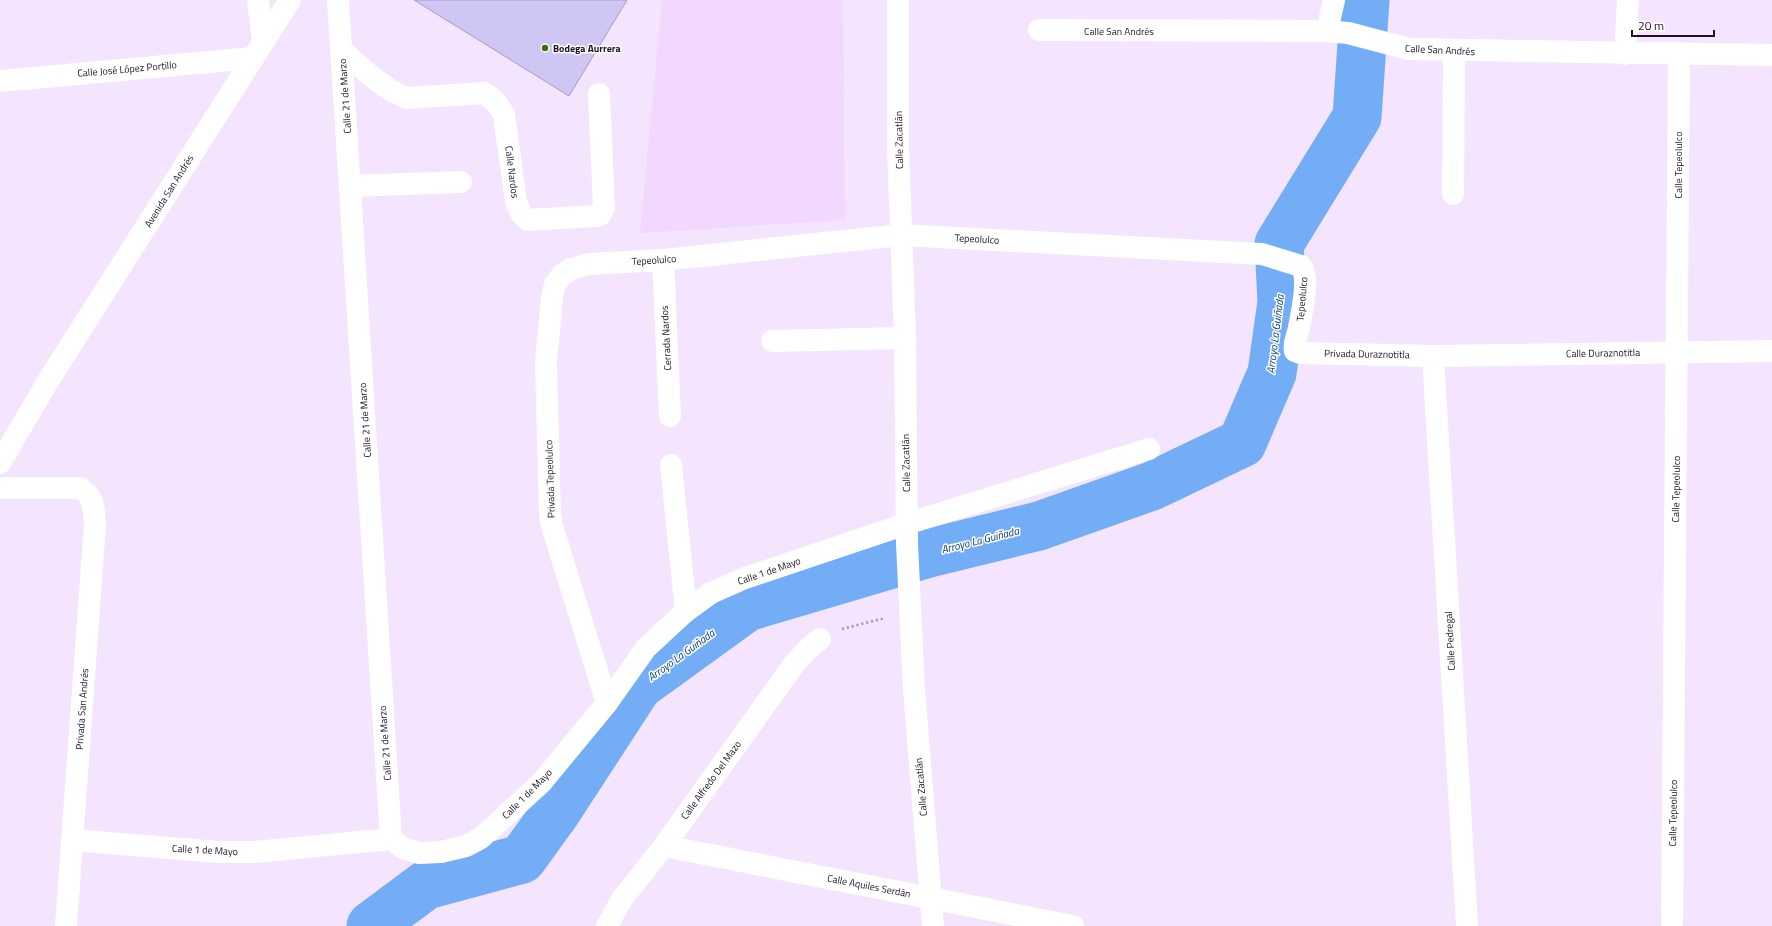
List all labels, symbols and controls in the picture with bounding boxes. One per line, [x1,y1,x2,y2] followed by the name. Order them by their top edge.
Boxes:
[1632,12,1714,38] scale bar
[1638,16,1664,35] text: 20 m
[1084,24,1154,39] street label: Calle San Andrés
[553,41,621,56] place label: Bodega Aurrera
[1405,41,1476,59] street label: Calle San Andrés
[540,43,550,53] marker: Bodega Aurrera
[77,57,177,81] street label: Calle José López Portillo
[335,58,355,134] street label: Calle 21 de Marzo
[891,111,907,169] street label: Calle Zacatlán
[1671,132,1686,198] street label: Calle Tepeolulco
[501,145,523,199] street label: Calle Nardos
[141,151,198,230] street label: Avenida San Andrés
[954,230,1000,248] street label: Tepeolulco
[631,251,677,269] street label: Tepeolulco
[1293,276,1311,322] street label: Tepeolulco
[1262,293,1288,374] water label: Arroyo La Guiñada
[657,305,675,371] street label: Cerrada Nardos
[1566,345,1640,361] street label: Calle Duraznotitla
[1324,346,1410,362] street label: Privada Duraznotitla
[355,382,375,458] street label: Calle 21 de Marzo
[898,434,914,492] street label: Calle Zacatlán
[541,440,559,518] street label: Privada Tepeolulco
[1668,455,1684,523] street label: Calle Tepeolulco
[939,523,1021,557] water label: Arroyo La Guiñada
[735,553,803,589] street label: Calle 1 de Mayo
[1441,611,1459,671] street label: Calle Pedregal
[644,625,718,685] water label: Arroyo La Guiñada
[72,667,92,750] street label: Privada San Andrés
[375,705,395,781] street label: Calle 21 de Marzo
[677,737,745,823] street label: Calle Alfredo Del Mazo
[911,757,931,817] street label: Calle Zacatlán
[498,765,556,823] street label: Calle 1 de Mayo
[1665,779,1681,847] street label: Calle Tepeolulco
[172,841,238,859] street label: Calle 1 de Mayo
[826,871,912,901] street label: Calle Aquiles Serdán

